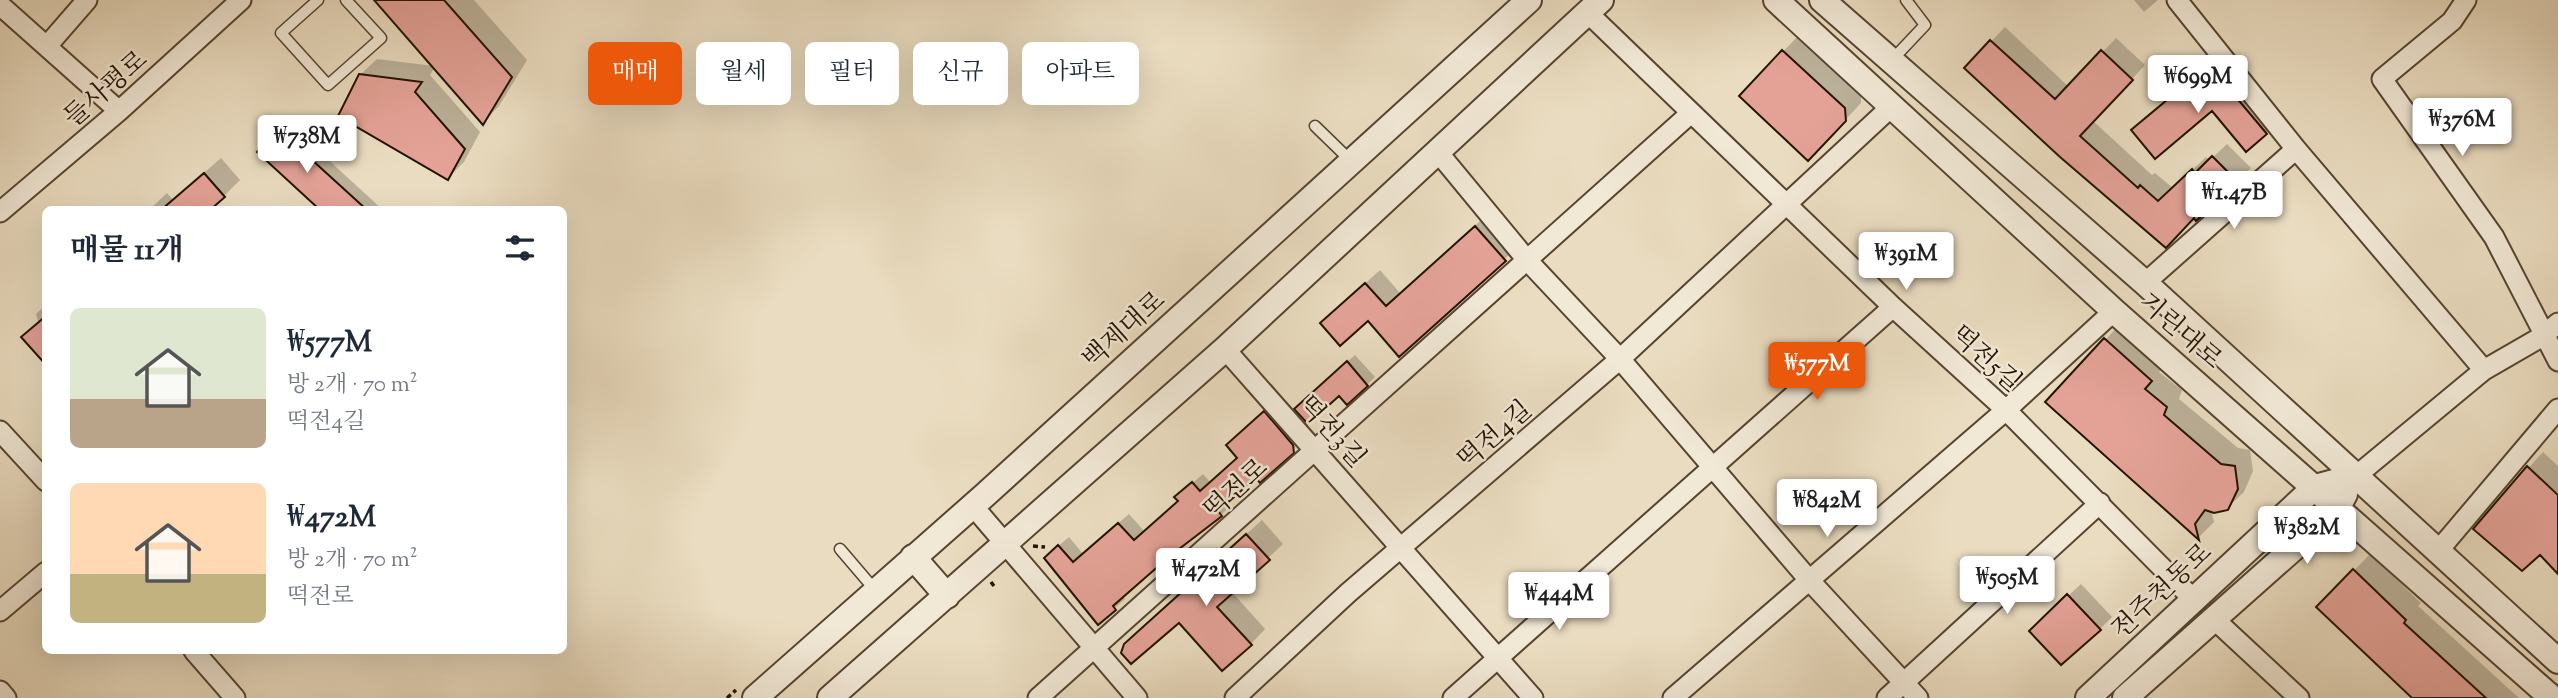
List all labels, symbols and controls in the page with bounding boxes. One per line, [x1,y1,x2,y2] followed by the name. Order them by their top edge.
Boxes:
[588,42,682,105] chip: 매매
[696,42,791,105] chip: 월세
[805,42,899,105] chip: 필터
[913,42,1008,105] chip: 신규
[1022,42,1139,105] chip: 아파트
[57,43,157,137] street label: 들사평로
[2149,55,2247,115] pin: ₩699M
[2164,61,2232,94] text: ₩699M
[2413,99,2511,158] pin: ₩376M
[2429,104,2495,137] text: ₩376M
[258,116,356,175] pin: ₩738M
[274,121,340,154] text: ₩738M
[2177,172,2291,231] pin: ₩1.47B
[2202,177,2266,210] text: ₩1.47B
[501,229,539,267] icon: filters
[70,230,184,273] text: 매물 11개
[1857,232,1955,292] pin: ₩391M
[1875,238,1937,271] text: ₩391M
[1075,283,1174,378] street label: 백제대로
[2129,285,2229,379] street label: 기린대로
[1942,318,2029,402] street label: 떡전5길
[287,322,372,365] text: ₩577M
[126,336,210,420] icon: home
[1768,342,1866,402] pin: ₩577M
[1784,348,1850,381] text: ₩577M
[287,369,418,402] text: 방 2개 · 70 m²
[1289,388,1374,477] street label: 떡전3길
[1450,393,1541,479] street label: 떡전4길
[287,406,365,439] text: 떡전4길
[1196,451,1277,529] street label: 떡전로
[1778,480,1876,539] pin: ₩842M
[1793,485,1861,518] text: ₩842M
[287,497,376,540] text: ₩472M
[2258,506,2356,566] pin: ₩382M
[126,511,210,595] icon: home
[2274,512,2340,545] text: ₩382M
[2104,535,2221,648] street label: 전주천동로
[287,544,418,577] text: 방 2개 · 70 m²
[1157,548,1255,608] pin: ₩472M
[1172,554,1240,587] text: ₩472M
[1958,556,2056,616] pin: ₩505M
[1976,562,2038,595] text: ₩505M
[1510,572,1608,632] pin: ₩444M
[1524,578,1594,611] text: ₩444M
[287,581,354,614] text: 떡전로

